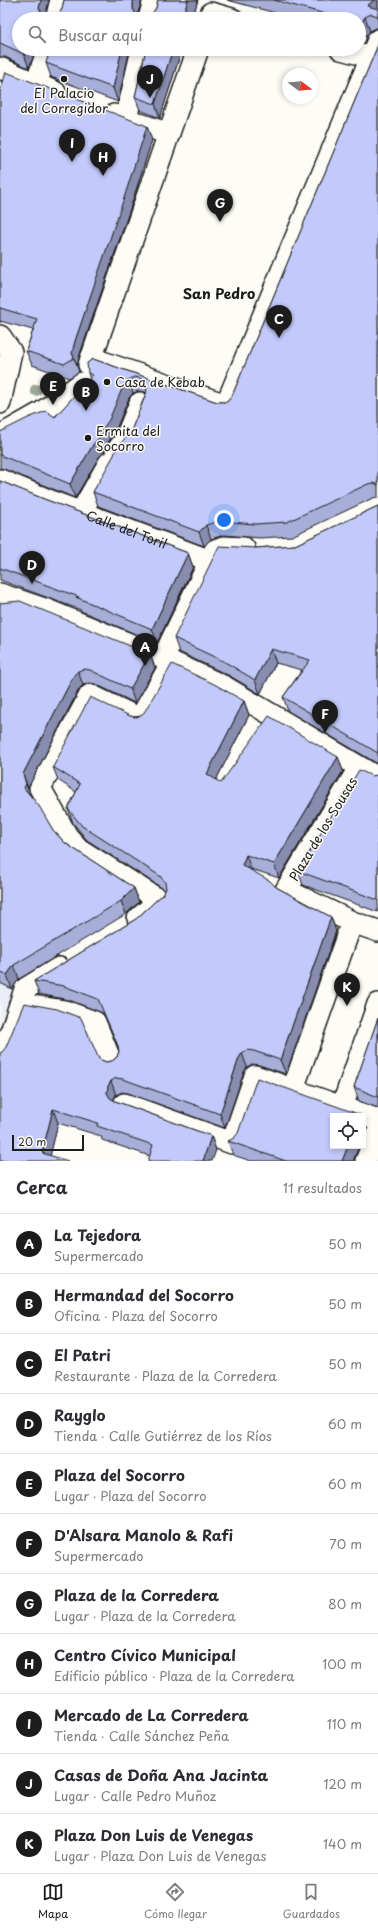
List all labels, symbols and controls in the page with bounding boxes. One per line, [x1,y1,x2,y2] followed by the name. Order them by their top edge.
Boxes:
[12,12,366,56] search box
[26,23,48,45] icon: search
[58,23,142,46] text: Buscar aquí
[137,65,163,98] pin: J
[282,68,318,104] north arrow
[59,74,69,84] marker: El Palacio del Corregidor
[20,83,108,117] place label: El Palacio del Corregidor
[59,129,85,162] pin: I
[90,143,116,176] pin: H
[207,189,233,222] pin: G
[183,283,255,304] district label: San Pedro
[266,305,292,338] pin: C
[40,372,66,405] pin: E
[115,372,205,391] place label: Casa de Kebab
[102,377,112,387] marker: Casa de Kebab
[73,378,99,411] pin: B
[96,421,160,455] place label: Ermita del Socorro
[83,433,93,443] marker: Ermita del Socorro
[84,505,170,553] street label: Calle del Toril
[214,510,234,530] your location
[19,551,45,584] pin: D
[132,633,158,666] pin: A
[312,700,338,733] pin: F
[284,773,361,884] street label: Plaza de los Sousas
[334,973,360,1006] pin: K
[330,1113,366,1149] map controls
[330,1113,366,1149] button: locate
[12,1133,84,1152] scale bar
[18,1133,46,1150] text: 20 m
[16,1174,67,1200] text: Cerca
[283,1178,362,1197] text: 11 resultados
[54,1223,141,1246] text: La Tejedora
[24,1234,34,1253] text: A
[328,1234,362,1253] text: 50 m
[54,1246,144,1265] text: Supermercado
[54,1283,234,1306] text: Hermandad del Socorro
[25,1294,33,1313] text: B
[328,1294,362,1313] text: 50 m
[54,1306,218,1325] text: Oficina · Plaza del Socorro
[54,1343,111,1366] text: El Patri
[24,1354,34,1373] text: C
[328,1354,362,1373] text: 50 m
[54,1366,277,1385] text: Restaurante · Plaza de la Corredera
[54,1403,105,1426] text: Rayglo
[24,1414,34,1433] text: D
[328,1414,362,1433] text: 60 m
[54,1426,272,1445] text: Tienda · Calle Gutiérrez de los Ríos
[54,1463,185,1486] text: Plaza del Socorro
[25,1474,33,1493] text: E
[328,1474,362,1493] text: 60 m
[54,1486,207,1505] text: Lugar · Plaza del Socorro
[54,1523,233,1546] text: D'Alsara Manolo & Rafi
[25,1534,33,1553] text: F
[329,1534,362,1553] text: 70 m
[54,1546,144,1565] text: Supermercado
[54,1583,219,1606] text: Plaza de la Corredera
[24,1594,34,1613] text: G
[328,1594,362,1613] text: 80 m
[54,1606,236,1625] text: Lugar · Plaza de la Corredera
[54,1643,236,1666] text: Centro Cívico Municipal
[24,1654,34,1673] text: H
[322,1654,362,1673] text: 100 m
[54,1666,295,1685] text: Edificio público · Plaza de la Corredera
[54,1703,249,1726] text: Mercado de La Corredera
[27,1714,31,1733] text: I
[327,1714,362,1733] text: 110 m
[54,1726,229,1745] text: Tienda · Calle Sánchez Peña
[54,1763,268,1786] text: Casas de Doña Ana Jacinta
[25,1774,33,1793] text: J
[323,1774,362,1793] text: 120 m
[54,1786,216,1805] text: Lugar · Calle Pedro Muñoz
[54,1823,253,1846] text: Plaza Don Luis de Venegas
[24,1834,34,1853] text: K
[323,1834,362,1853] text: 140 m
[54,1846,267,1865] text: Lugar · Plaza Don Luis de Venegas
[38,1881,68,1922] tab: Mapa
[144,1881,207,1922] tab: Cómo llegar
[283,1881,340,1922] tab: Guardados

